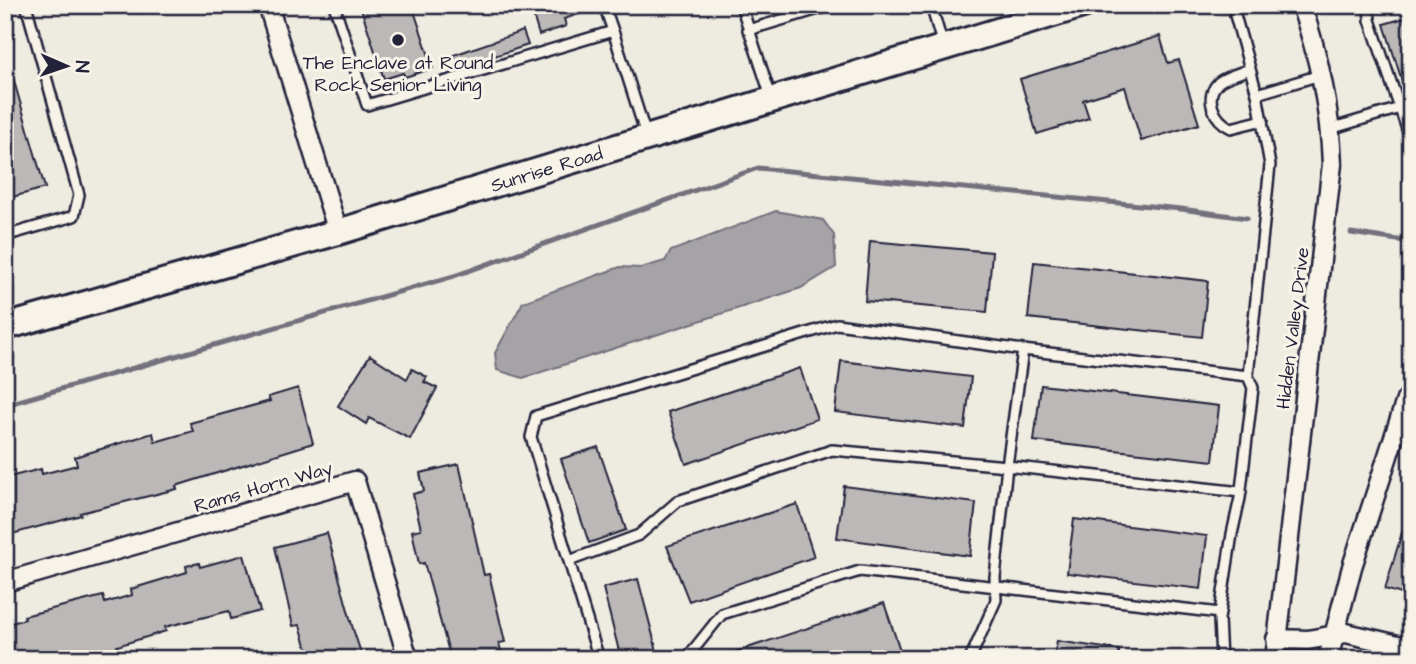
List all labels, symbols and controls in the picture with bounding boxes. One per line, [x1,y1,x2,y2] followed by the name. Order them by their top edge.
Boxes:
[32,32,102,102] north arrow
[390,32,406,48] marker: The Enclave at Round Rock Senior Living
[303,50,493,100] place label: The Enclave at Round Rock Senior Living
[68,60,95,73] text: N
[487,140,606,200] street label: Sunrise Road
[1270,246,1318,411] street label: Hidden Valley Drive
[191,455,337,521] street label: Rams Horn Way

